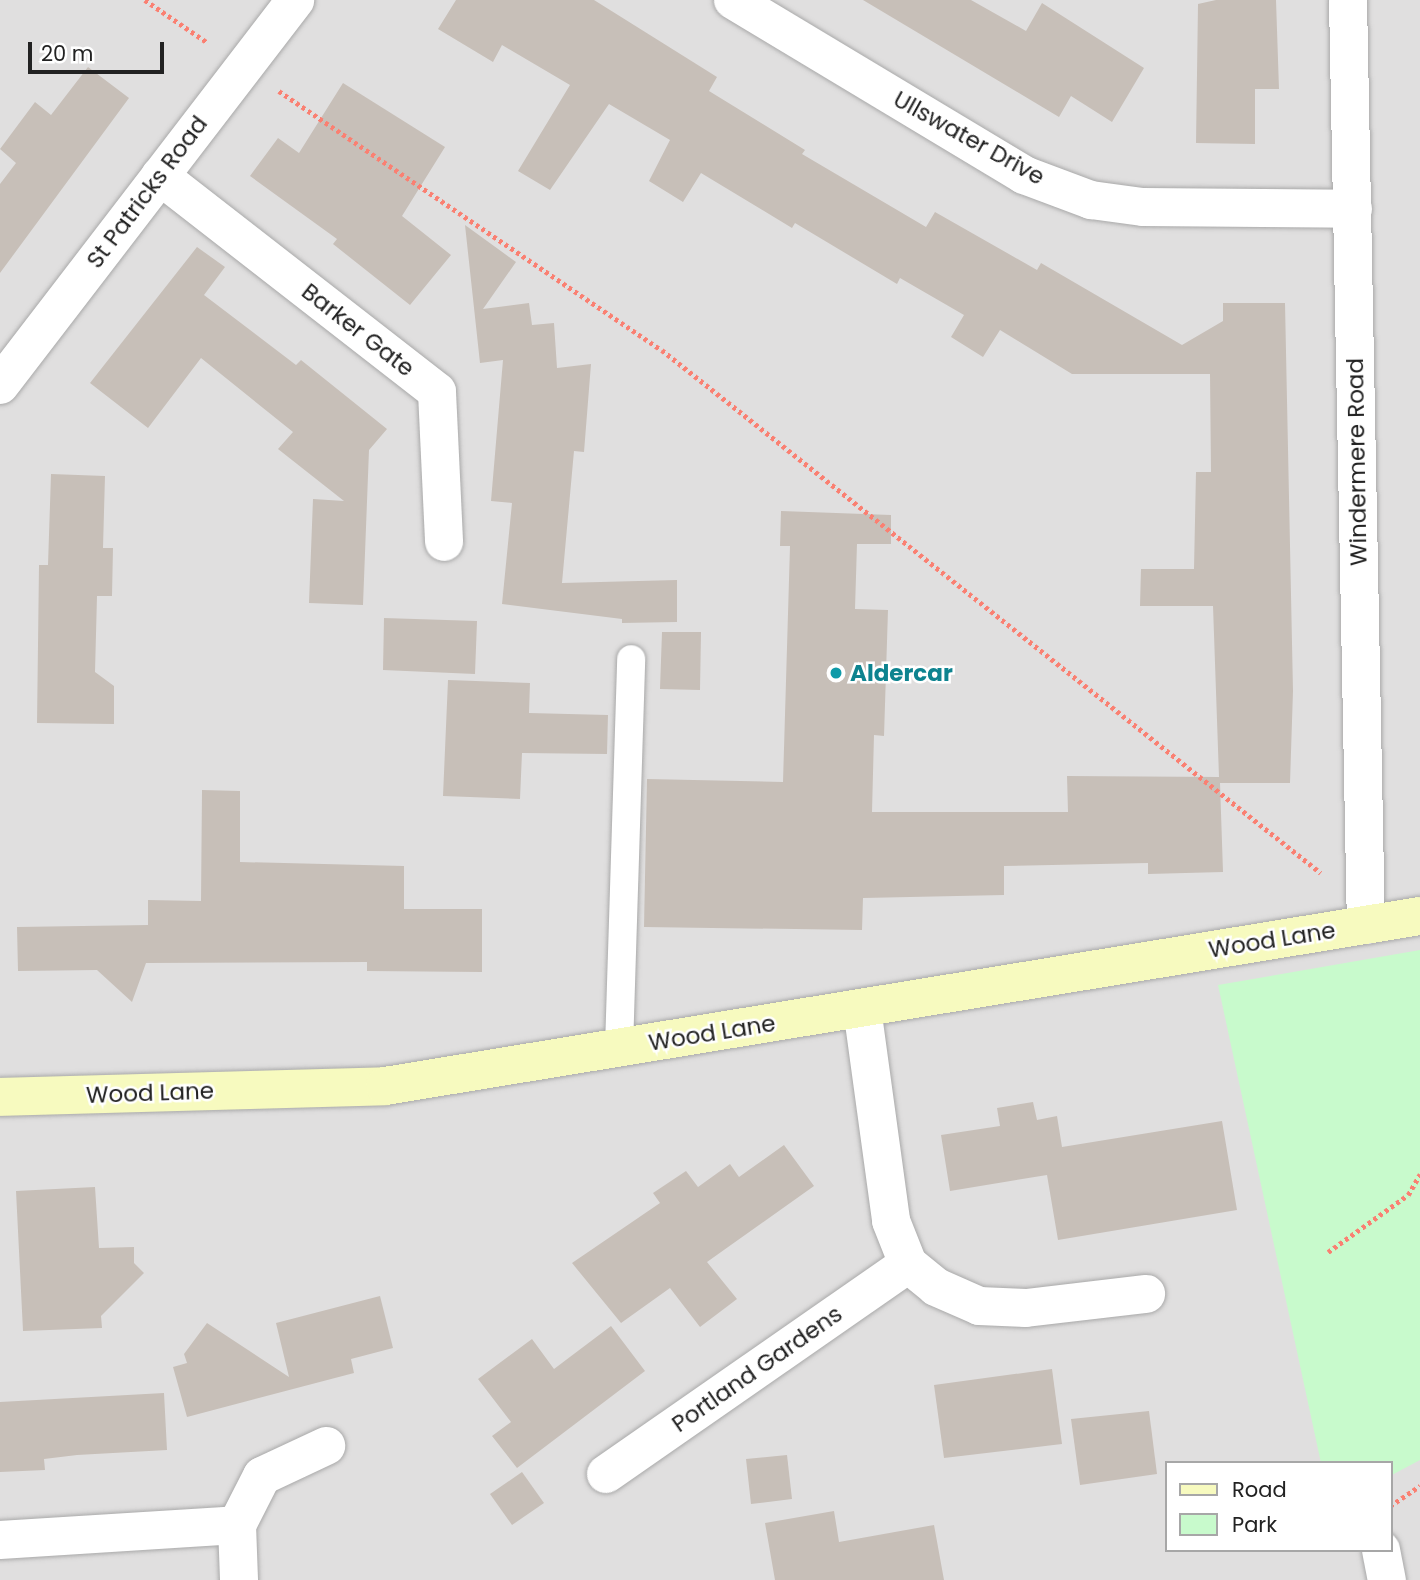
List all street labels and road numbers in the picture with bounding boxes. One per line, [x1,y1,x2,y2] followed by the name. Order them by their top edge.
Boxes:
[889,85,1049,191] street label: Ullswater Drive
[81,111,213,273] street label: St Patricks Road
[296,278,420,382] street label: Barker Gate
[1341,358,1373,566] street label: Windermere Road
[1207,916,1337,964] street label: Wood Lane
[647,1009,777,1057] street label: Wood Lane
[86,1077,214,1109] street label: Wood Lane
[667,1300,847,1438] street label: Portland Gardens

